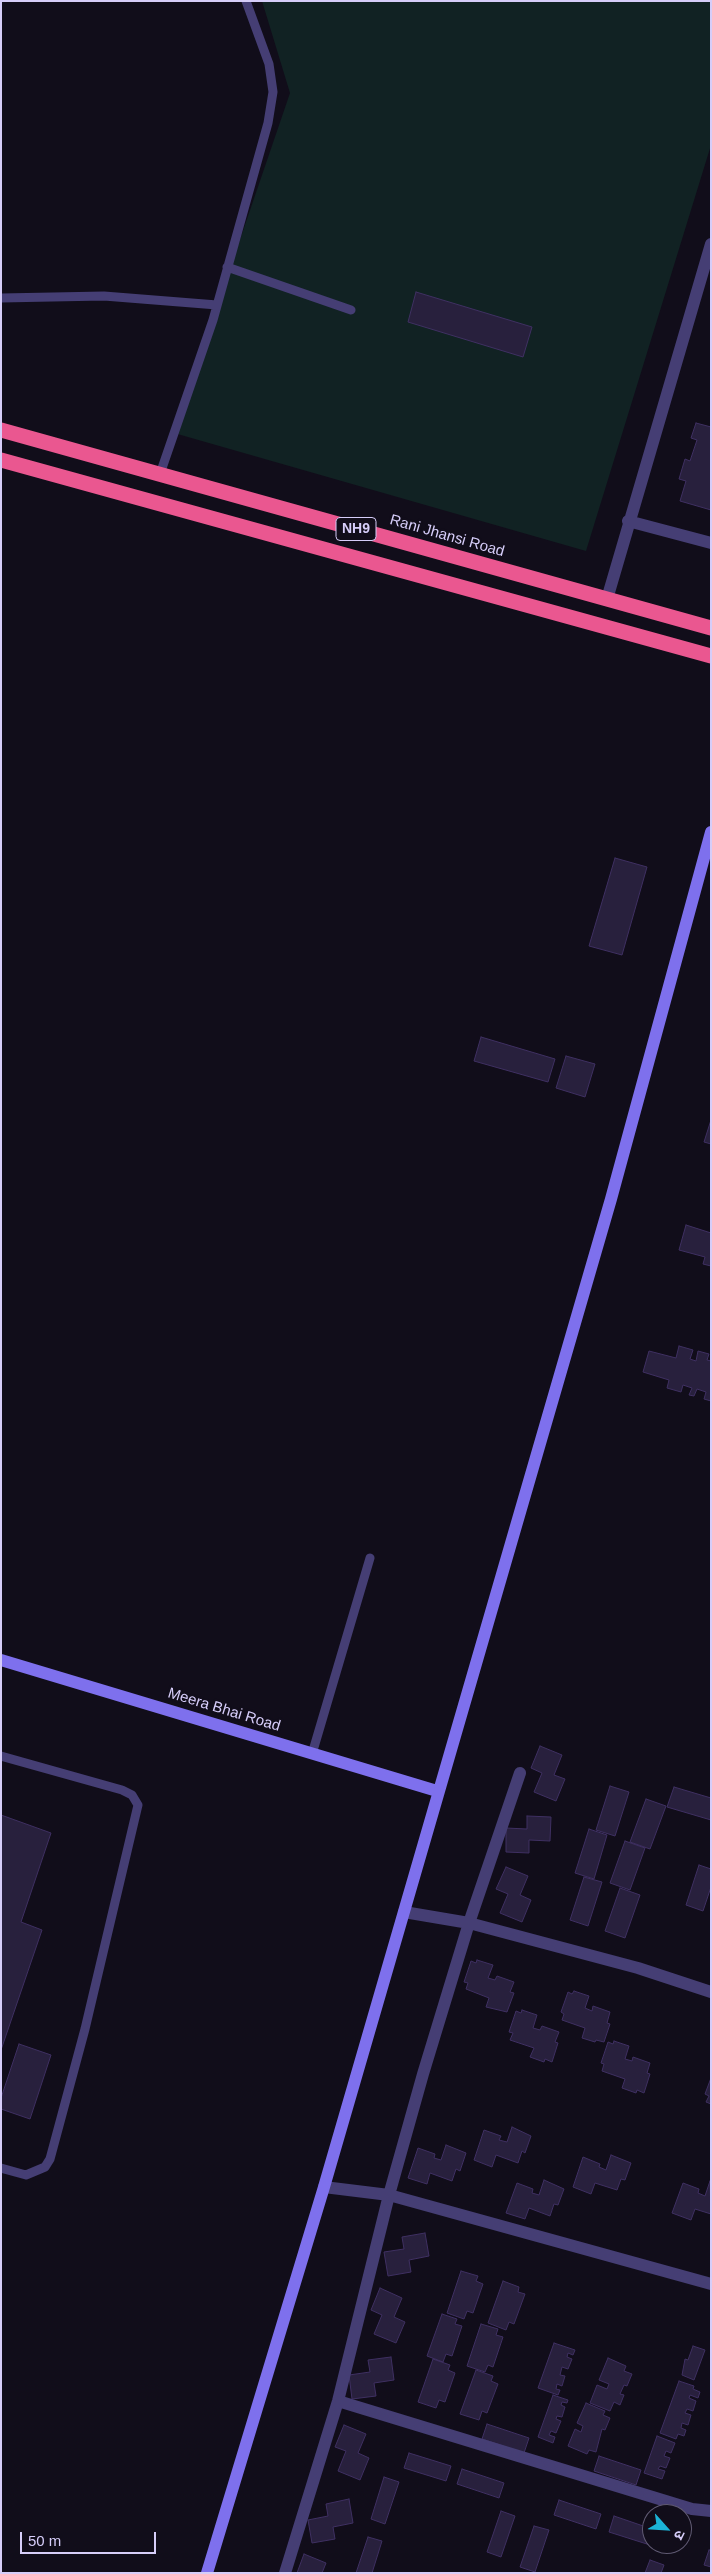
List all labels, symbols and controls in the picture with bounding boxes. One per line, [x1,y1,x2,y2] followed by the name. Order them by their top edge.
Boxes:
[388,511,506,561] street label: Rani Jhansi Road
[336,518,376,540] road number: NH9
[166,1684,282,1736] street label: Meera Bhai Road
[642,2504,692,2554] north arrow
[22,2522,159,2554] scale bar
[671,2528,689,2542] text: उ
[28,2532,61,2549] text: 50 m

